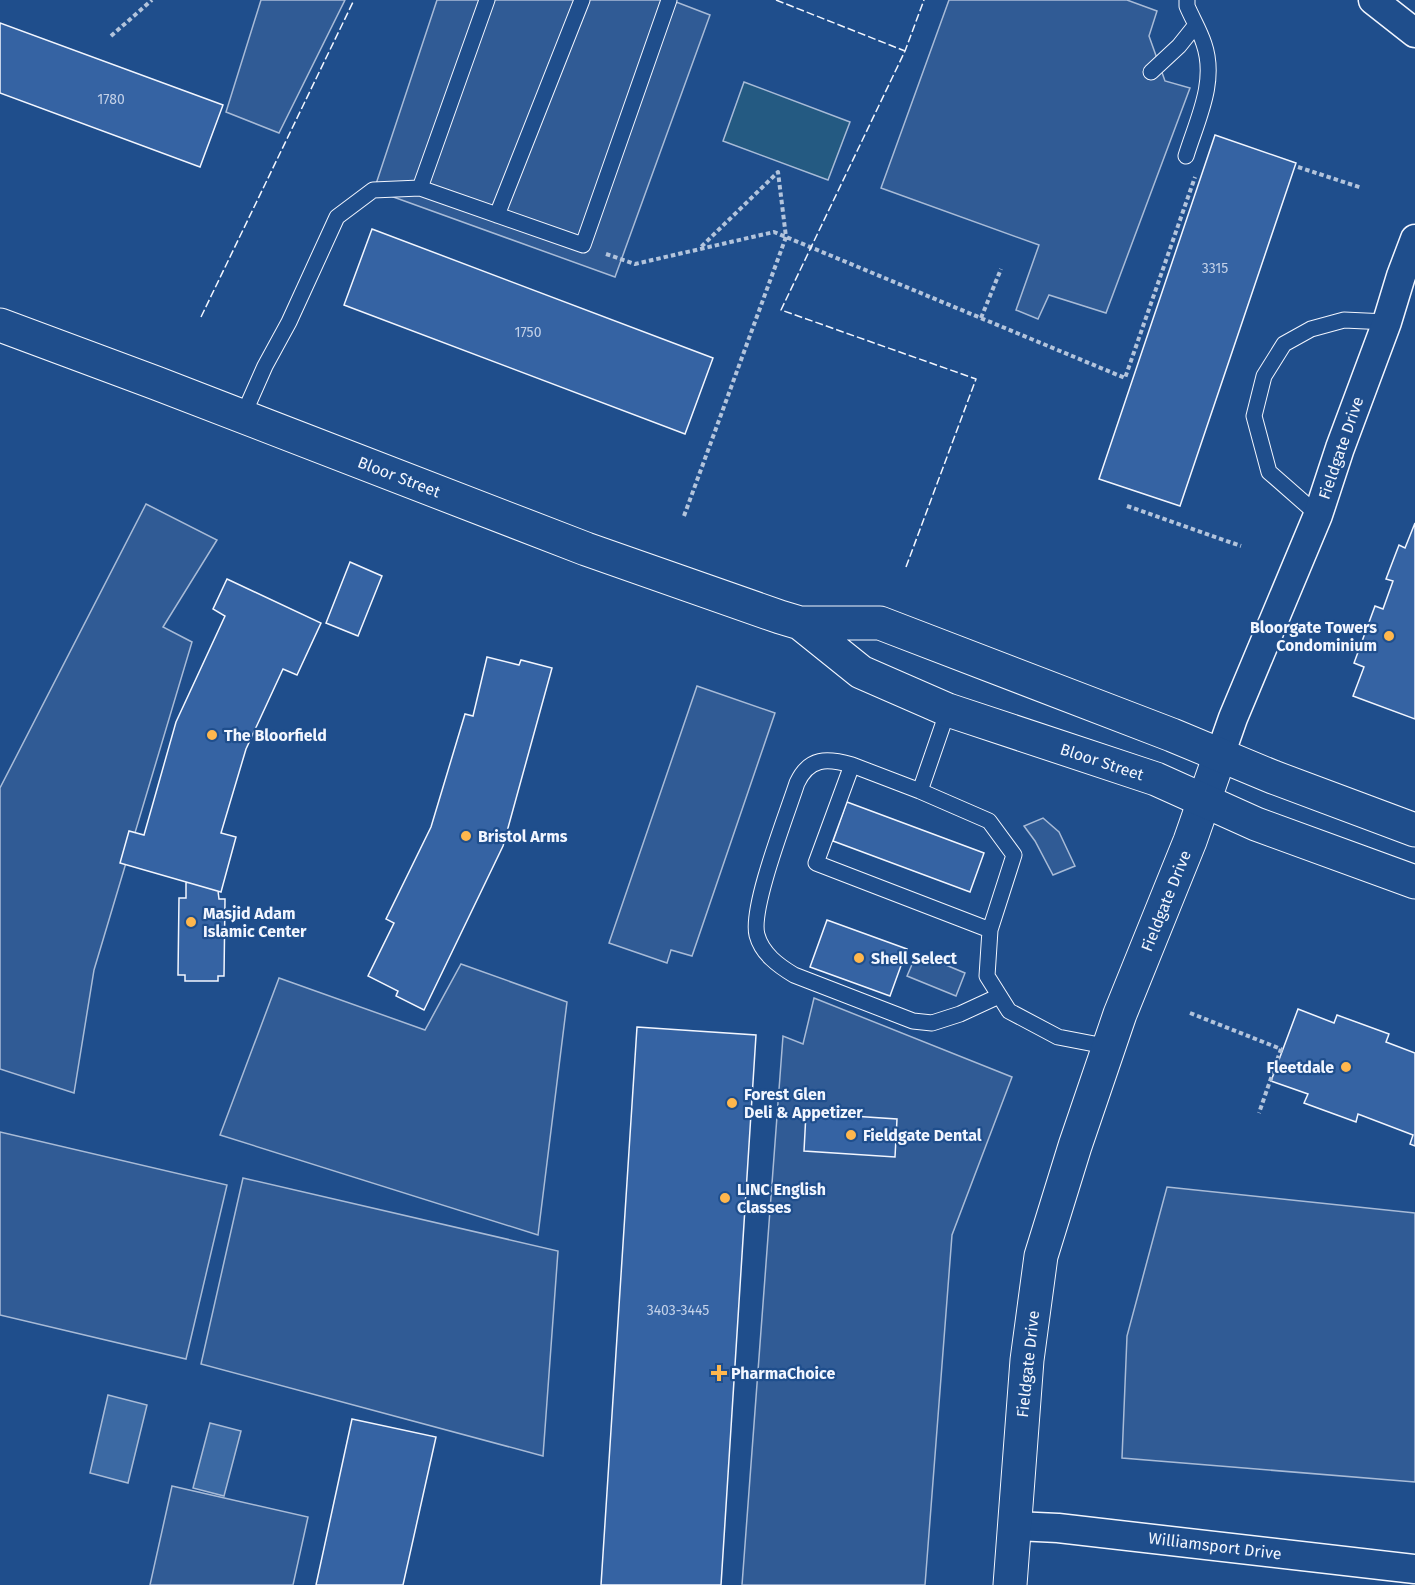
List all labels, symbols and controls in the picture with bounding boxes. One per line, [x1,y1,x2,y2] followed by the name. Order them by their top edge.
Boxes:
[97,91,125,108] house number: 1780
[1202,260,1228,277] house number: 3315
[515,324,542,341] house number: 1750
[1315,394,1367,502] street label: Fieldgate Drive
[355,453,443,502] street label: Bloor Street
[1250,618,1377,655] place label: Bloorgate Towers Condominium
[1382,629,1396,643] marker: Bloorgate Towers Condominium
[224,726,327,745] place label: The Bloorfield
[205,728,219,742] marker: The Bloorfield
[1058,740,1146,785] street label: Bloor Street
[478,827,568,846] place label: Bristol Arms
[459,829,473,843] marker: Bristol Arms
[1137,848,1195,954] street label: Fieldgate Drive
[203,904,307,941] place label: Masjid Adam Islamic Center
[184,915,198,929] marker: Masjid Adam Islamic Center
[871,949,958,968] place label: Shell Select
[852,951,866,965] marker: Shell Select
[1266,1058,1334,1077] place label: Fleetdale
[1339,1060,1353,1074] marker: Fleetdale
[744,1085,863,1122] place label: Forest Glen Deli & Appetizer
[725,1096,739,1110] marker: Forest Glen Deli & Appetizer
[863,1126,982,1145] place label: Fieldgate Dental
[844,1128,858,1142] marker: Fieldgate Dental
[737,1180,826,1217] place label: LINC English Classes
[718,1191,732,1205] marker: LINC English Classes
[647,1302,709,1319] house number: 3403-3445
[1013,1310,1043,1418] street label: Fieldgate Drive
[731,1364,835,1383] place label: PharmaChoice
[712,1366,726,1380] marker: PharmaChoice
[1147,1528,1283,1564] street label: Williamsport Drive

